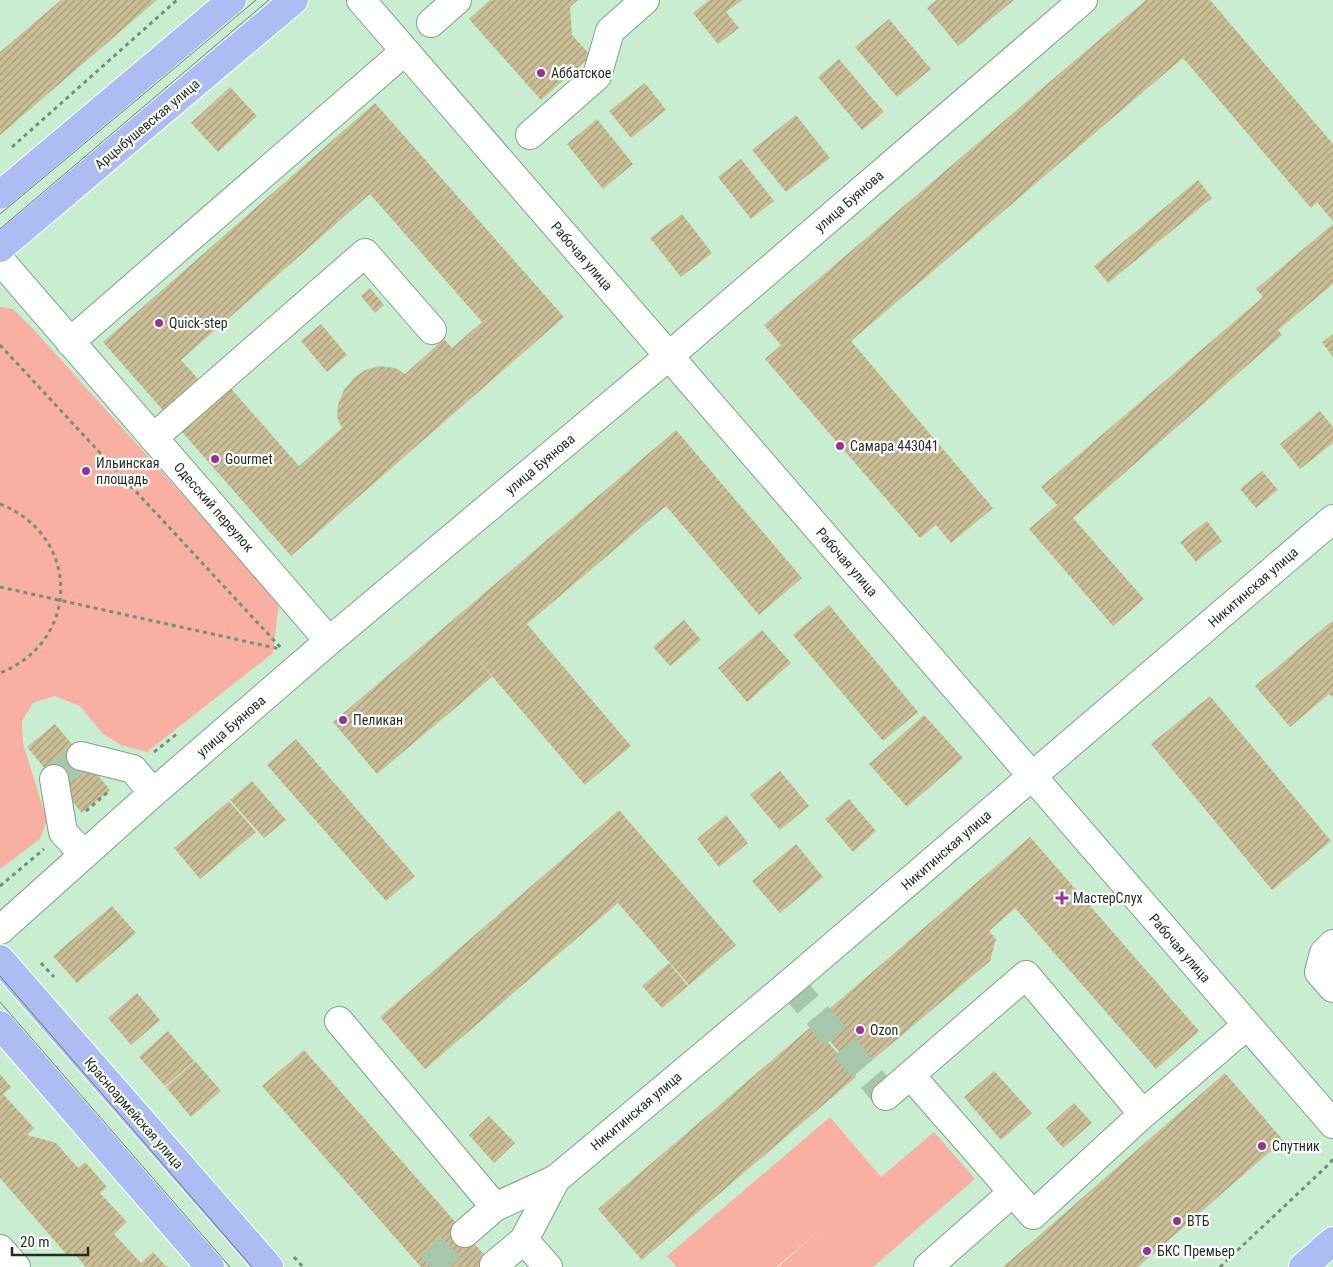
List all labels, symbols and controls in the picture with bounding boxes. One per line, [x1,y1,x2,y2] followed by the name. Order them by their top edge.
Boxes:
[551,65,612,81] place label: Аббатское
[535,67,547,79] marker: Аббатское
[91,76,203,172] street label: Арцыбушевская улица
[812,167,886,235] street label: улица Буянова
[548,218,616,294] street label: Рабочая улица
[169,315,228,331] place label: Quick-step
[153,317,165,329] marker: Quick-step
[502,430,578,498] street label: улица Буянова
[850,438,939,454] place label: Самара 443041
[834,440,846,452] marker: Самара 443041
[225,451,273,467] place label: Gourmet
[209,453,221,465] marker: Gourmet
[96,455,160,487] place label: Ильинская площадь
[171,459,257,555] street label: Одесский переулок
[80,465,92,477] marker: Ильинская площадь
[813,524,881,600] street label: Рабочая улица
[1205,544,1301,630] street label: Никитинская улица
[194,692,268,760] street label: улица Буянова
[353,712,403,728] place label: Пеликан
[337,714,349,726] marker: Пеликан
[898,807,994,893] street label: Никитинская улица
[1073,890,1143,906] place label: МастерСлух
[1055,891,1069,905] marker: МастерСлух
[1146,910,1214,986] street label: Рабочая улица
[870,1022,898,1038] place label: Ozon
[854,1024,866,1036] marker: Ozon
[81,1054,187,1172] street label: Красноармейская улица
[587,1068,685,1154] street label: Никитинская улица
[1272,1138,1320,1154] place label: Спутник
[1256,1140,1268,1152] marker: Спутник
[1187,1213,1210,1229] place label: ВТБ
[1171,1215,1183,1227] marker: ВТБ
[12,1224,89,1256] scale bar
[20,1233,50,1251] text: 20 m
[1157,1243,1235,1259] place label: БКС Премьер
[1141,1245,1153,1257] marker: БКС Премьер

